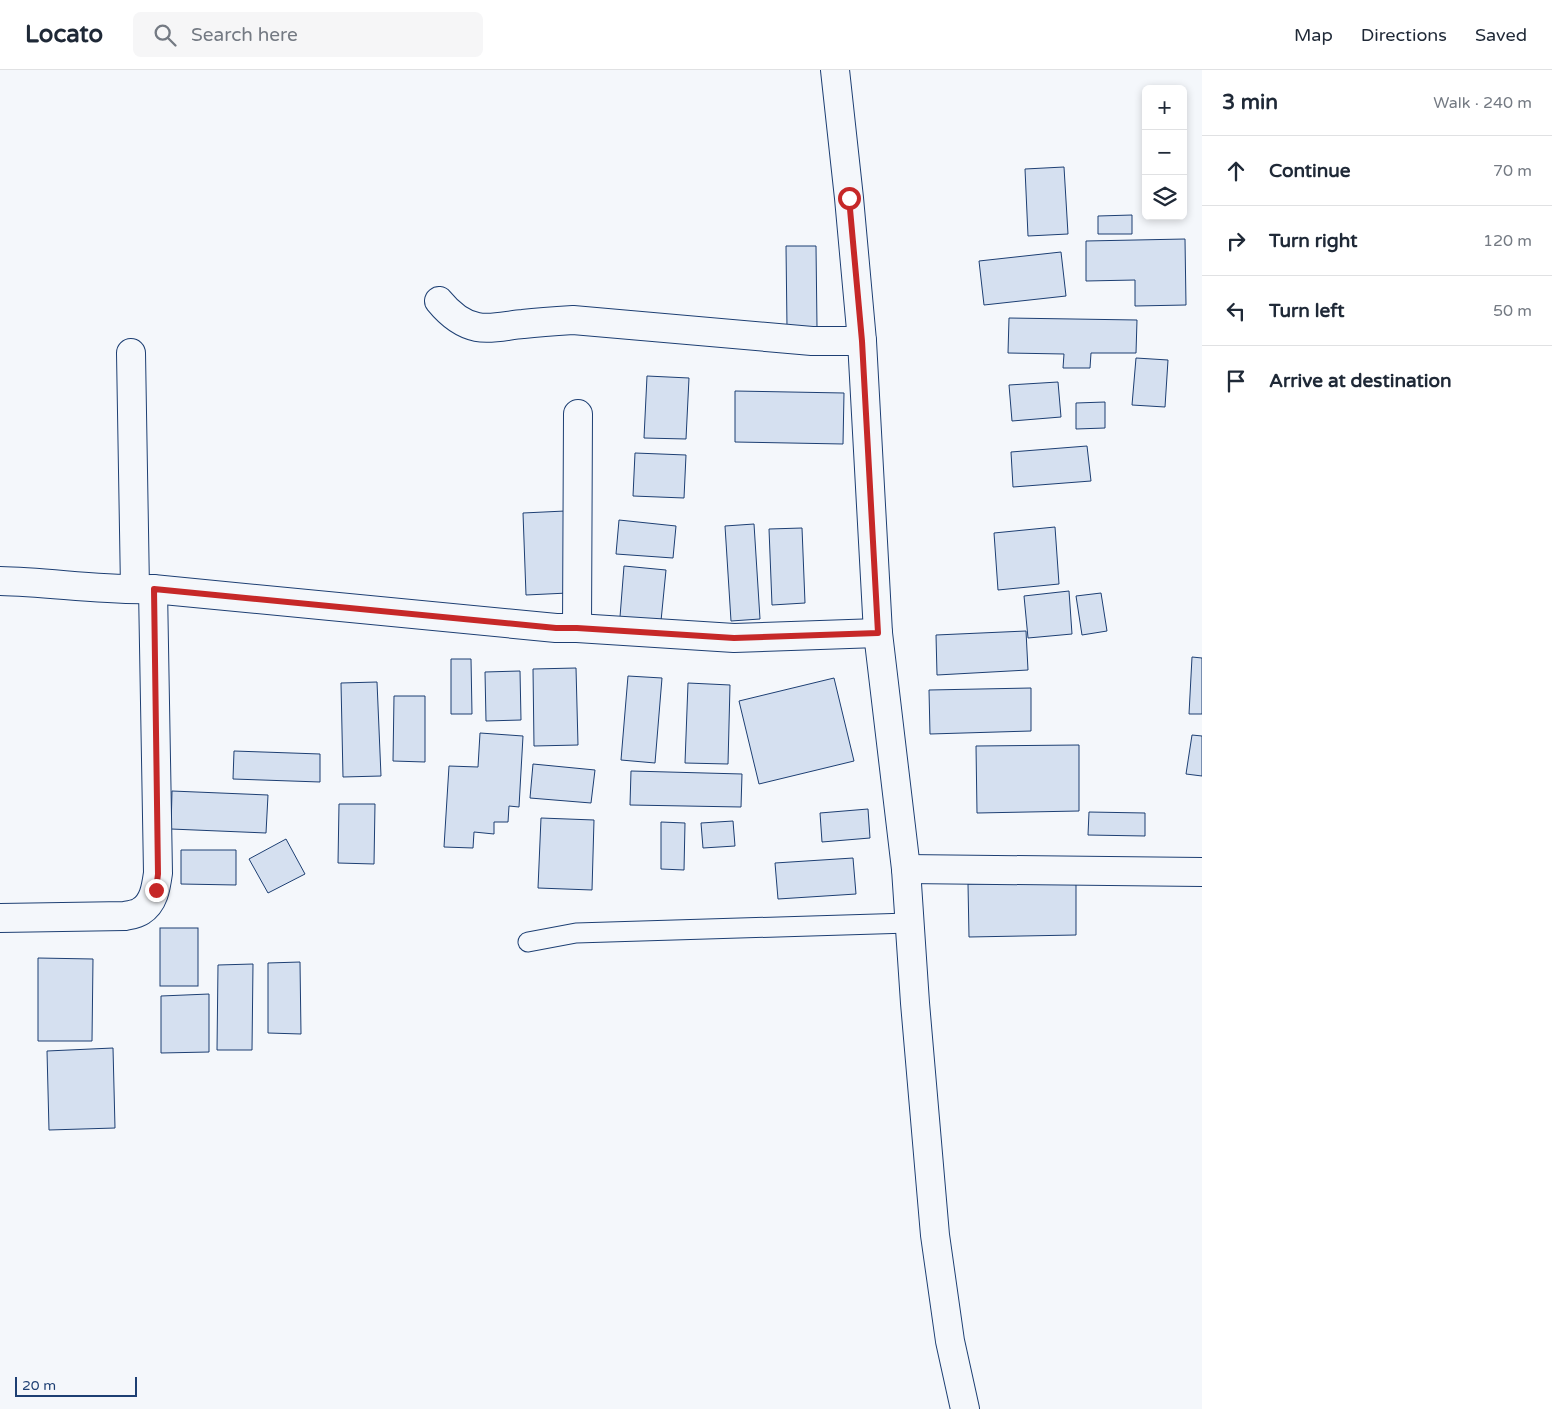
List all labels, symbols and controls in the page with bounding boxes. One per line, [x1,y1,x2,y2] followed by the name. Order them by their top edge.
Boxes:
[133,12,483,57] search box
[25,20,103,49] text: Locato
[151,21,179,49] icon: search
[191,24,298,46] text: Search here
[1294,24,1333,46] text: Map
[1361,24,1447,46] text: Directions
[1475,24,1527,46] text: Saved
[1142,85,1187,220] map controls
[1142,85,1187,130] button: +
[1222,90,1278,115] text: 3 min
[1433,93,1532,113] text: Walk · 240 m
[1142,130,1187,175] button: −
[1222,157,1250,185] icon: ahead
[1269,160,1351,182] text: Continue
[1493,161,1532,181] text: 70 m
[1142,175,1187,220] button: layers
[838,187,861,210] route start
[1222,227,1250,255] icon: right
[1269,230,1357,252] text: Turn right
[1483,231,1532,251] text: 120 m
[1222,297,1250,325] icon: left
[1269,300,1345,322] text: Turn left
[1493,301,1532,321] text: 50 m
[1222,367,1250,395] icon: arrive
[1269,370,1452,392] text: Arrive at destination
[145,879,168,902] route end
[15,1374,138,1397] scale bar
[22,1377,56,1394] text: 20 m

